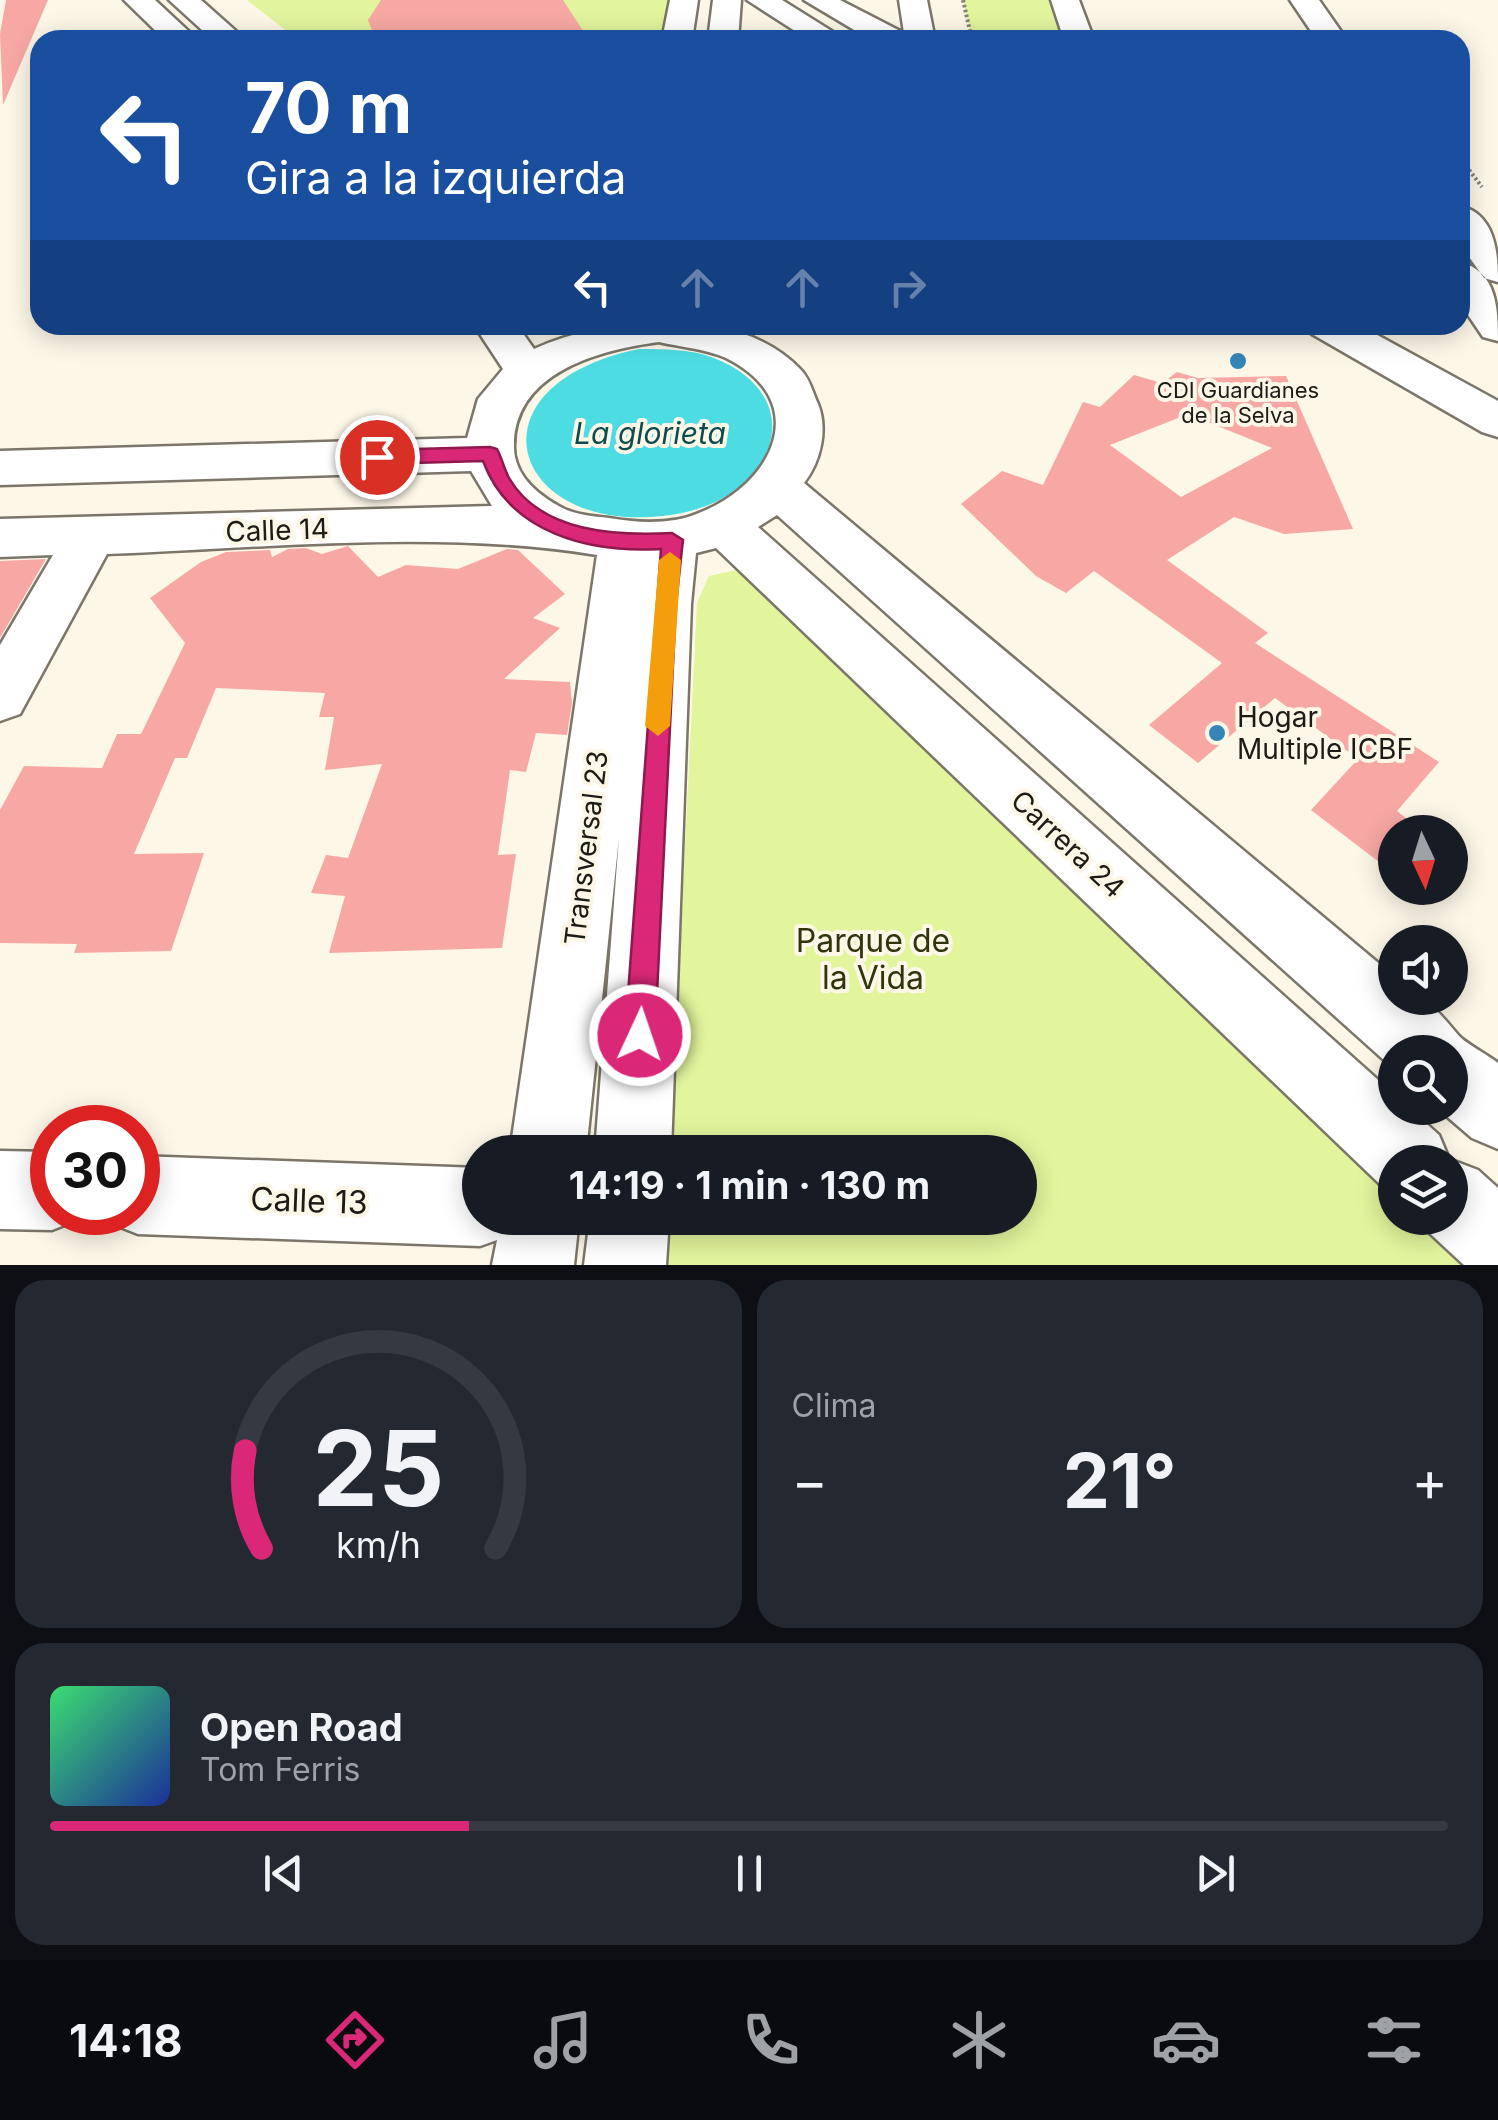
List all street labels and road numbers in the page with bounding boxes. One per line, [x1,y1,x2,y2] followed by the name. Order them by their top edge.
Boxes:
[225,511,329,549] street label: Calle 14
[557,749,615,947] street label: Transversal 23
[1004,783,1132,905] street label: Carrera 24
[250,1179,368,1222] street label: Calle 13

